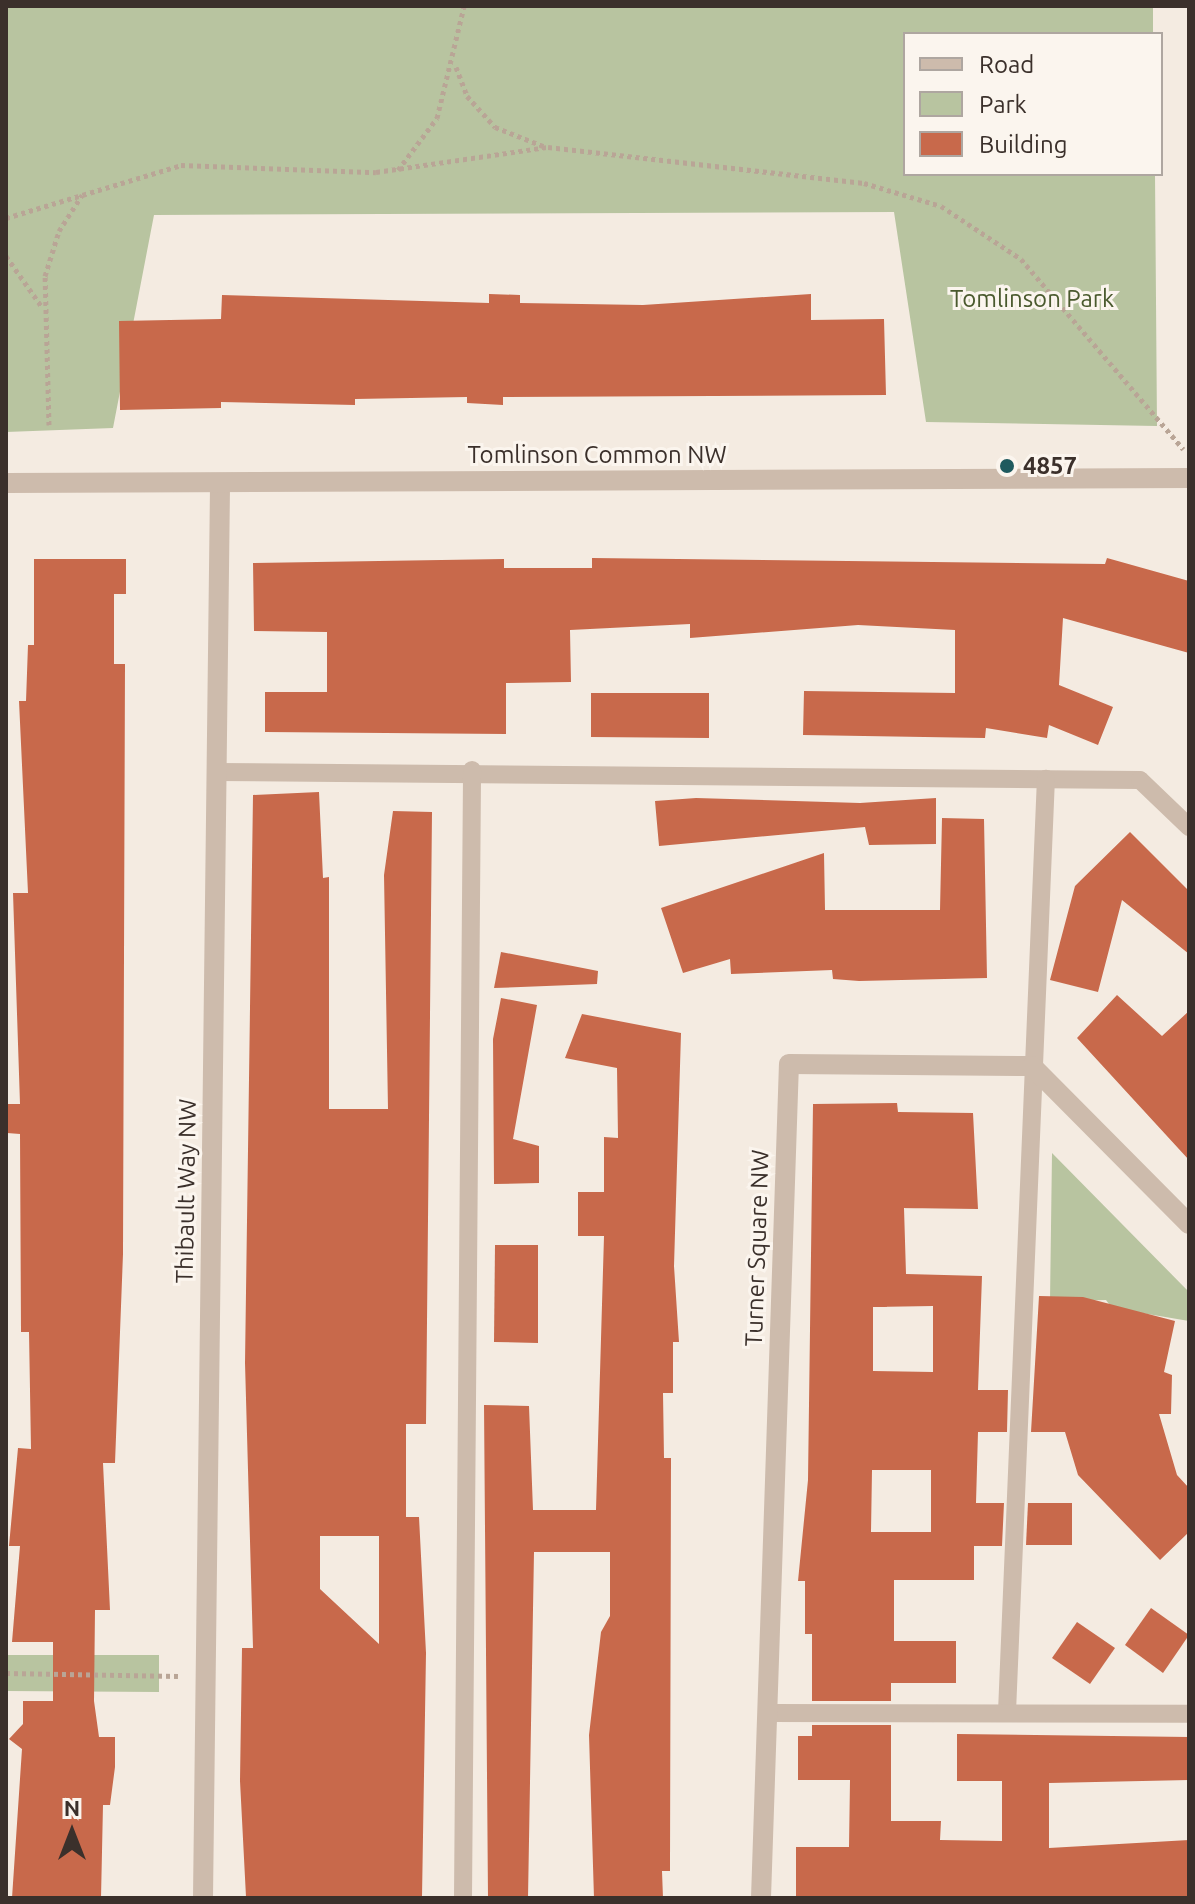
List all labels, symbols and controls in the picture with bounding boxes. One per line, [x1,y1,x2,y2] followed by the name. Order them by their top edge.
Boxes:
[903,32,1163,176] legend
[979,51,1034,78] text: Road
[979,91,1027,118] text: Park
[979,131,1067,158] text: Building
[950,285,1114,313] park label: Tomlinson Park
[467,441,727,469] street label: Tomlinson Common NW
[1023,452,1077,480] place label: 4857
[998,457,1016,475] marker: 4857
[170,1098,202,1284] street label: Thibault Way NW
[739,1149,775,1347] street label: Turner Square NW
[32,1792,112,1872] north arrow
[64,1795,80,1820] text: N

